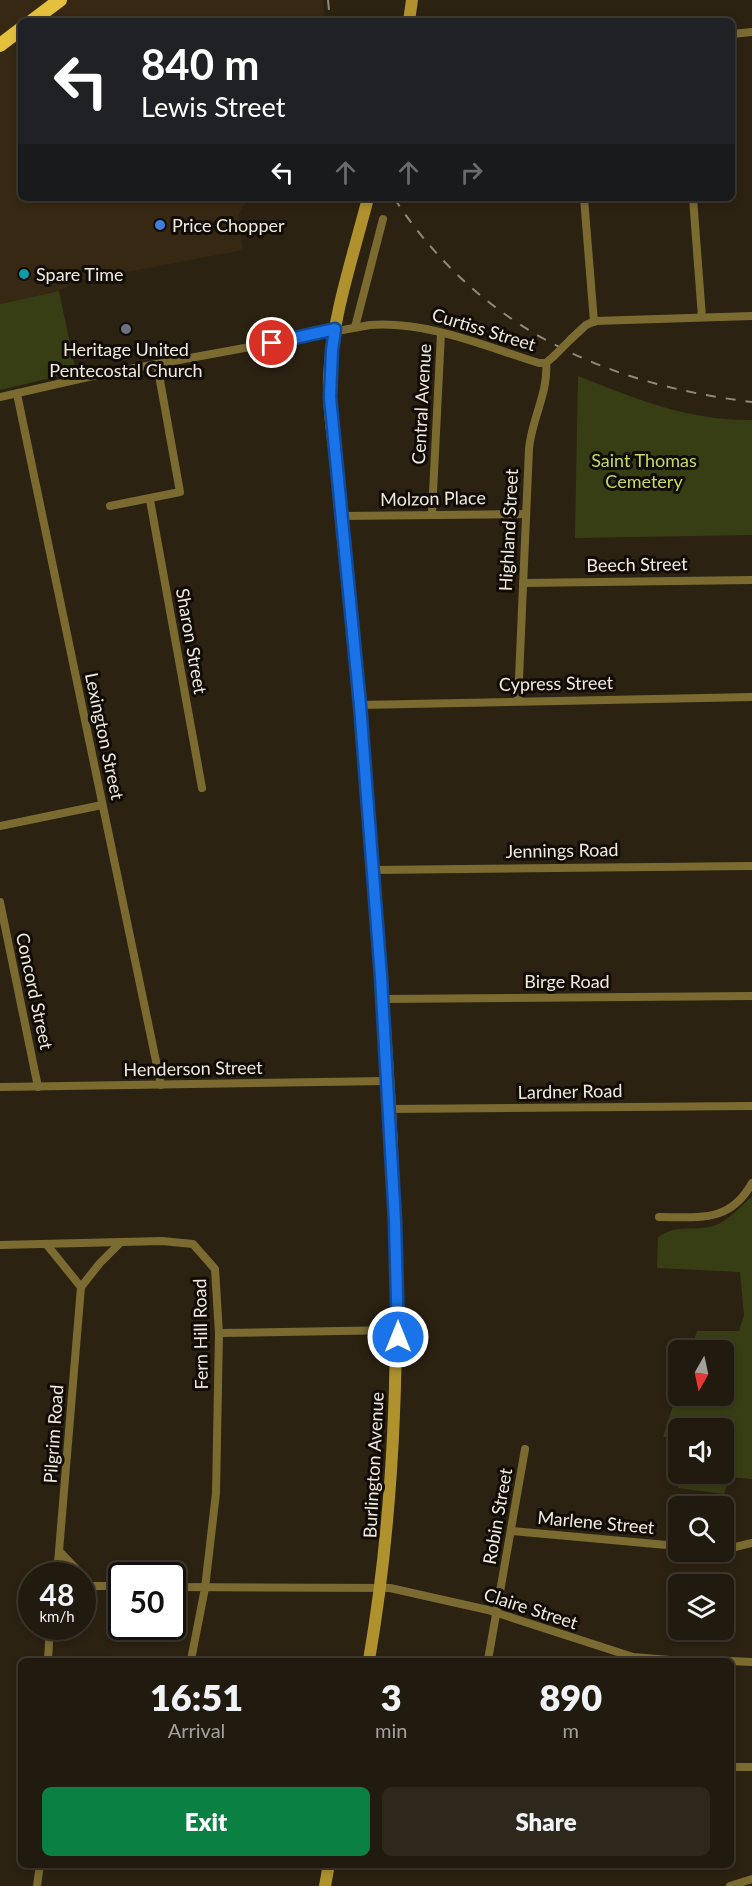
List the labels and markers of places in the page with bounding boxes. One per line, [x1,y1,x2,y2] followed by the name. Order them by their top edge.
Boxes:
[172,214,285,236] place label: Price Chopper
[153,218,167,232] marker: Price Chopper
[36,263,124,285] place label: Spare Time
[17,267,31,281] marker: Spare Time
[246,317,297,368] pin
[119,322,133,336] marker: Heritage United Pentecostal Church
[49,338,203,381] place label: Heritage United Pentecostal Church

